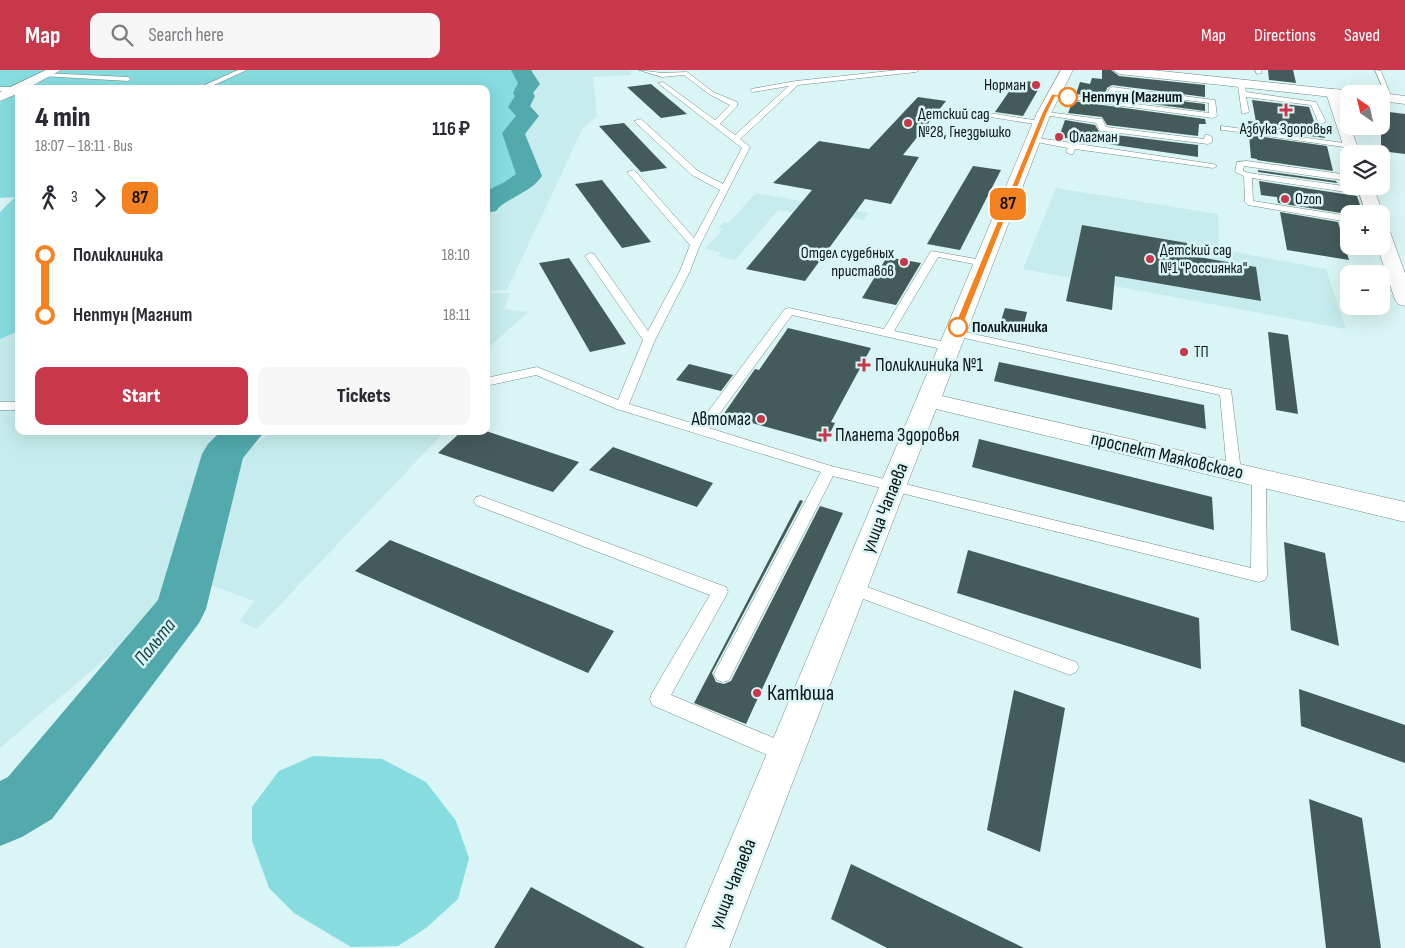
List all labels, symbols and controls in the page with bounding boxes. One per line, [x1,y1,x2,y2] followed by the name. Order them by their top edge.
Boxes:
[90,13,440,58] search box
[25,21,60,50] text: Map
[108,21,136,49] icon: search
[148,24,224,47] text: Search here
[1201,25,1226,46] text: Map
[1254,25,1316,46] text: Directions
[1344,25,1380,46] text: Saved
[984,76,1026,95] place label: Норман
[1030,79,1042,91] marker: Норман
[1340,85,1390,135] north arrow
[1340,85,1390,315] map controls
[1058,87,1078,107] marker: Нептун (Магнит
[1082,88,1182,107] place label: Нептун (Магнит
[35,101,90,134] text: 4 min
[1279,103,1293,117] marker: Азбука Здоровья
[918,105,1011,142] place label: Детский сад №28, Гнездышко
[902,117,914,129] marker: Детский сад №28, Гнездышко
[432,118,470,141] text: 116 ₽
[1239,120,1332,139] place label: Азбука Здоровья
[1069,128,1118,147] place label: Флагман
[1053,131,1065,143] marker: Флагман
[35,137,133,156] text: 18:07 – 18:11 · Bus
[1340,145,1390,195] button: layers
[35,184,63,212] icon: walk
[86,184,114,212] icon: forward
[132,187,148,208] text: 87
[71,188,78,207] text: 3
[986,188,1030,220] line badge: 87
[1295,190,1322,209] place label: Ozon
[1000,193,1016,214] text: 87
[1279,193,1291,205] marker: Ozon
[1340,205,1390,255] button: +
[1160,241,1247,278] place label: Детский сад №1 "Россиянка"
[73,244,163,267] text: Поликлиника
[801,244,894,281] place label: Отдел судебных приставов
[442,246,470,265] text: 18:10
[1144,253,1156,265] marker: Детский сад №1 "Россиянка"
[898,256,910,268] marker: Отдел судебных приставов
[1340,265,1390,315] button: −
[73,304,192,327] text: Нептун (Магнит
[443,306,470,325] text: 18:11
[948,317,968,337] marker: Поликлиника
[972,318,1048,337] place label: Поликлиника
[1194,343,1209,362] place label: ТП
[1178,346,1190,358] marker: ТП
[875,354,983,377] place label: Поликлиника №1
[857,358,871,372] marker: Поликлиника №1
[35,367,248,425] button: Start
[258,367,470,425] button: Tickets
[690,408,751,431] place label: Автомаг
[755,413,767,425] marker: Автомаг
[835,424,960,447] place label: Планета Здоровья
[1089,427,1245,485] street label: проспект Маяковского
[819,429,831,441] marker: Планета Здоровья
[857,460,913,556] street label: улица Чапаева
[129,614,181,670] water label: Пальта
[767,680,834,707] place label: Катюша
[751,687,763,699] marker: Катюша
[705,836,761,932] street label: улица Чапаева

